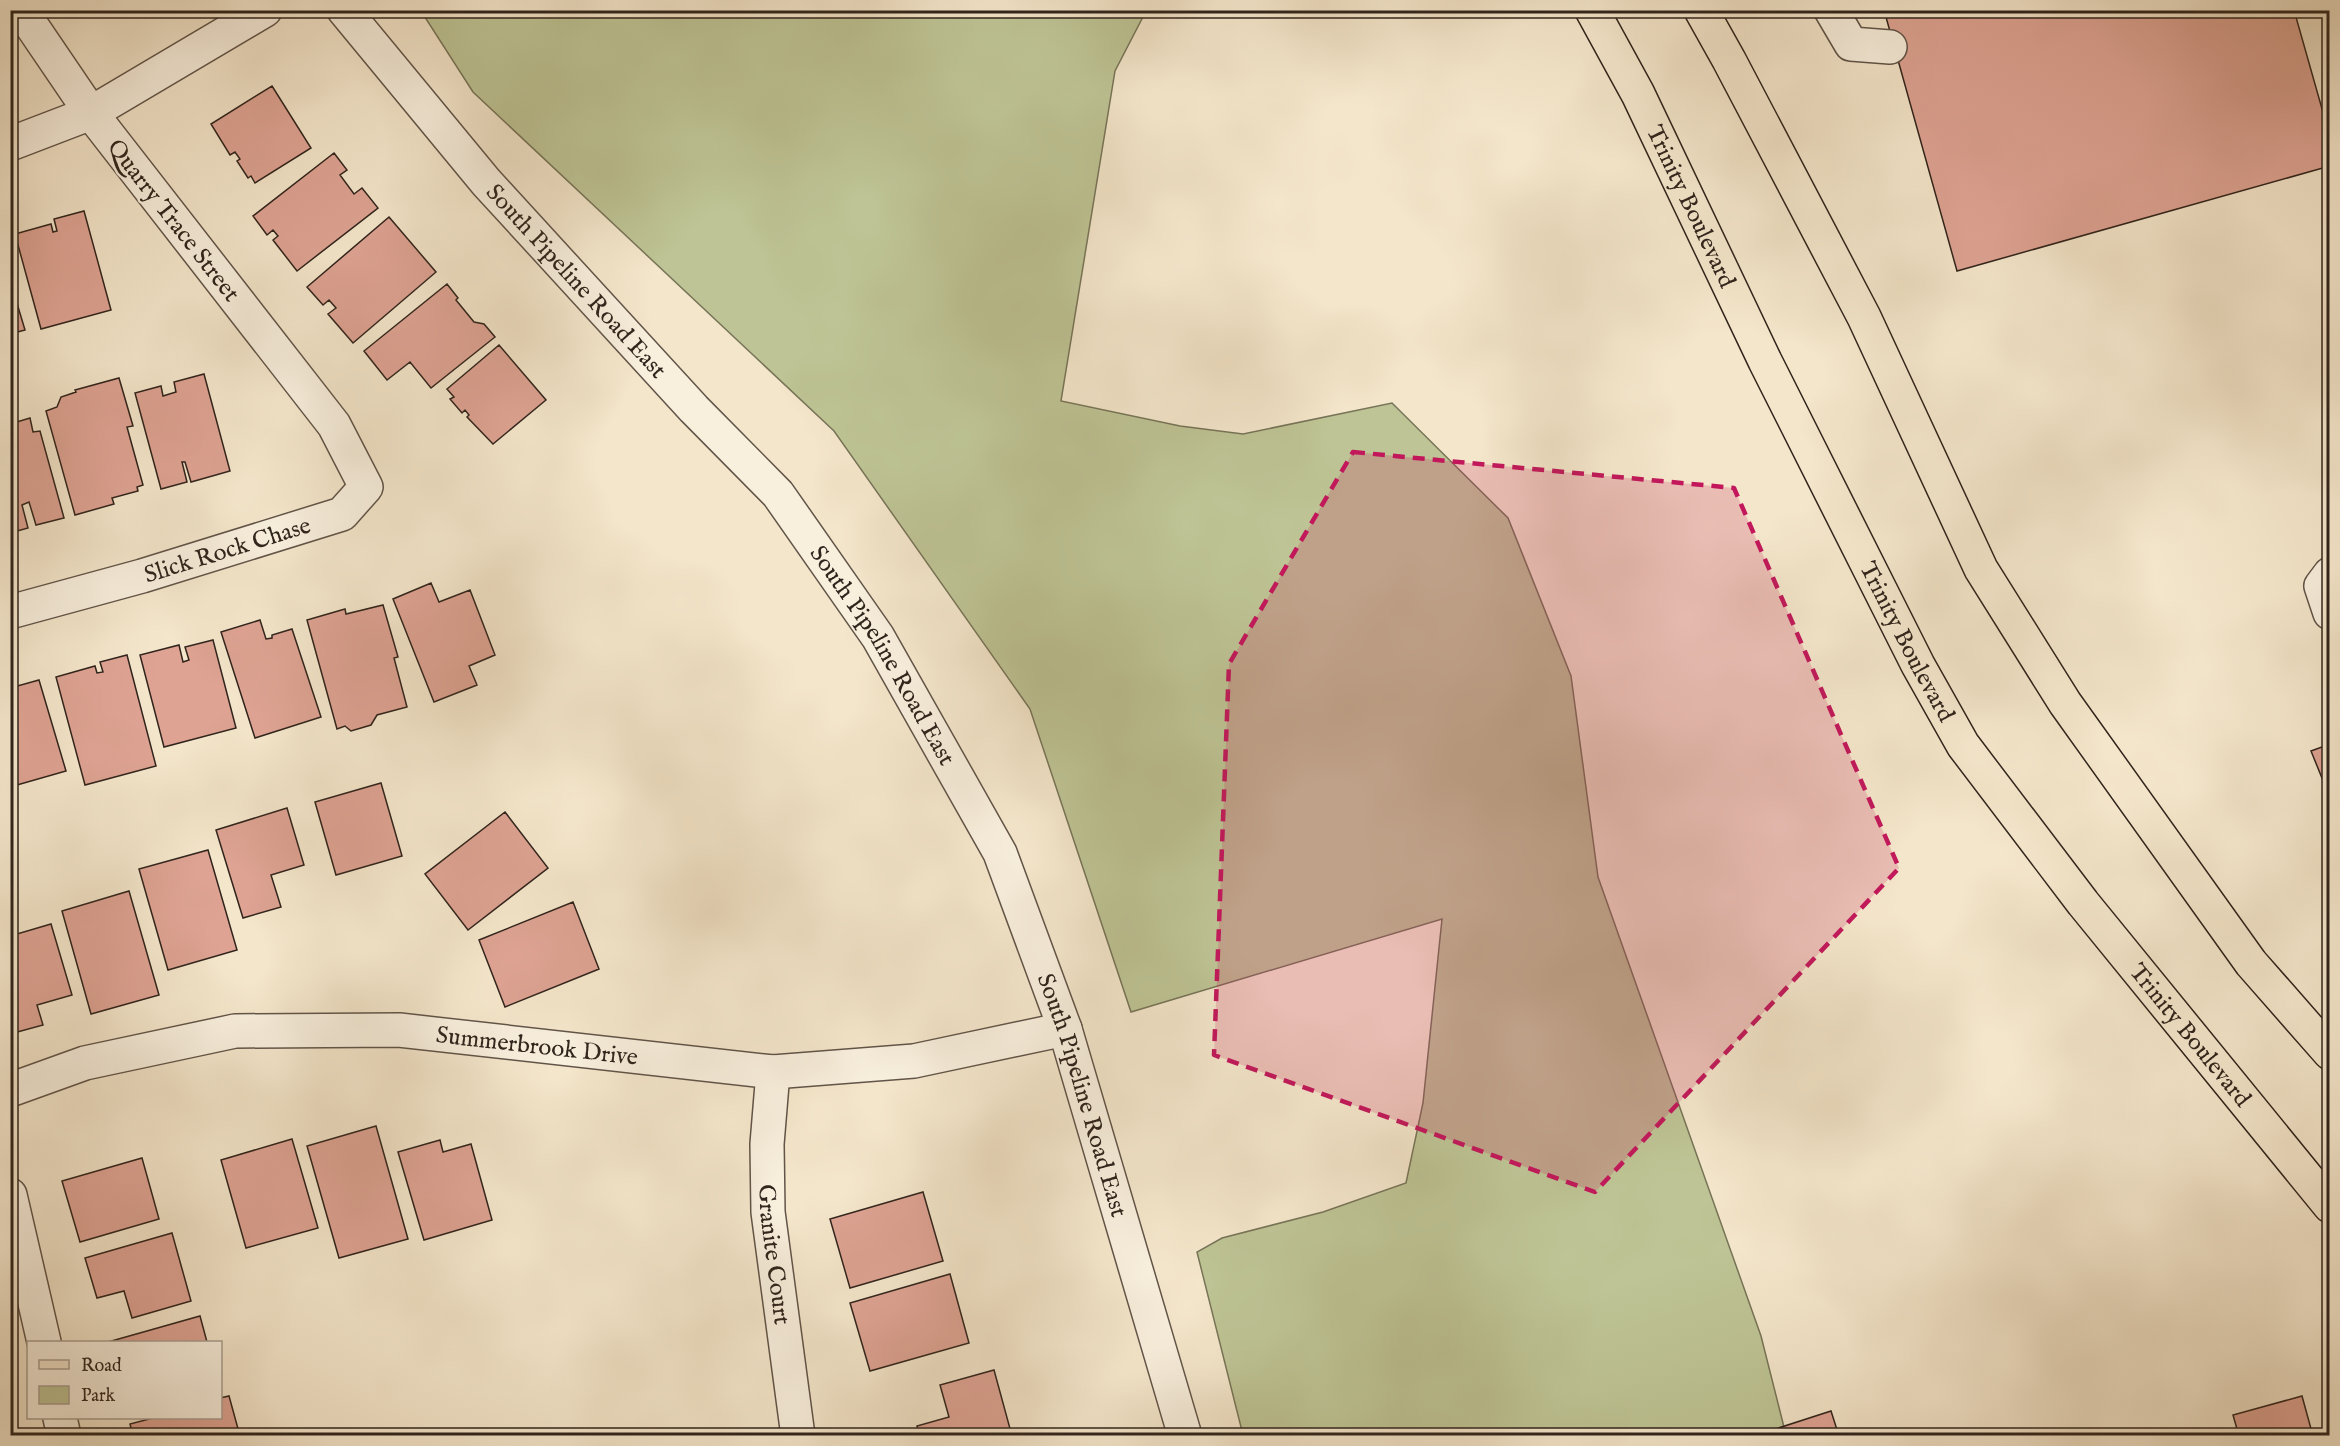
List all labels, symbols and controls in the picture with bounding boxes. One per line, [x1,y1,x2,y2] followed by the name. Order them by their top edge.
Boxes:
[1638,120,1742,293] street label: Trinity Boulevard
[100,133,246,309] street label: Quarry Trace Street
[478,178,672,386] street label: South Pipeline Road East
[140,511,315,591] street label: Slick Rock Chase
[802,540,961,771] street label: South Pipeline Road East
[1852,557,1961,728] street label: Trinity Boulevard
[2121,958,2257,1114] street label: Trinity Boulevard
[1029,969,1134,1221] street label: South Pipeline Road East
[434,1020,639,1074] street label: Summerbrook Drive
[751,1184,797,1327] street label: Granite Court
[27,1341,222,1419] legend
[81,1355,122,1378] text: Road
[81,1385,116,1408] text: Park

